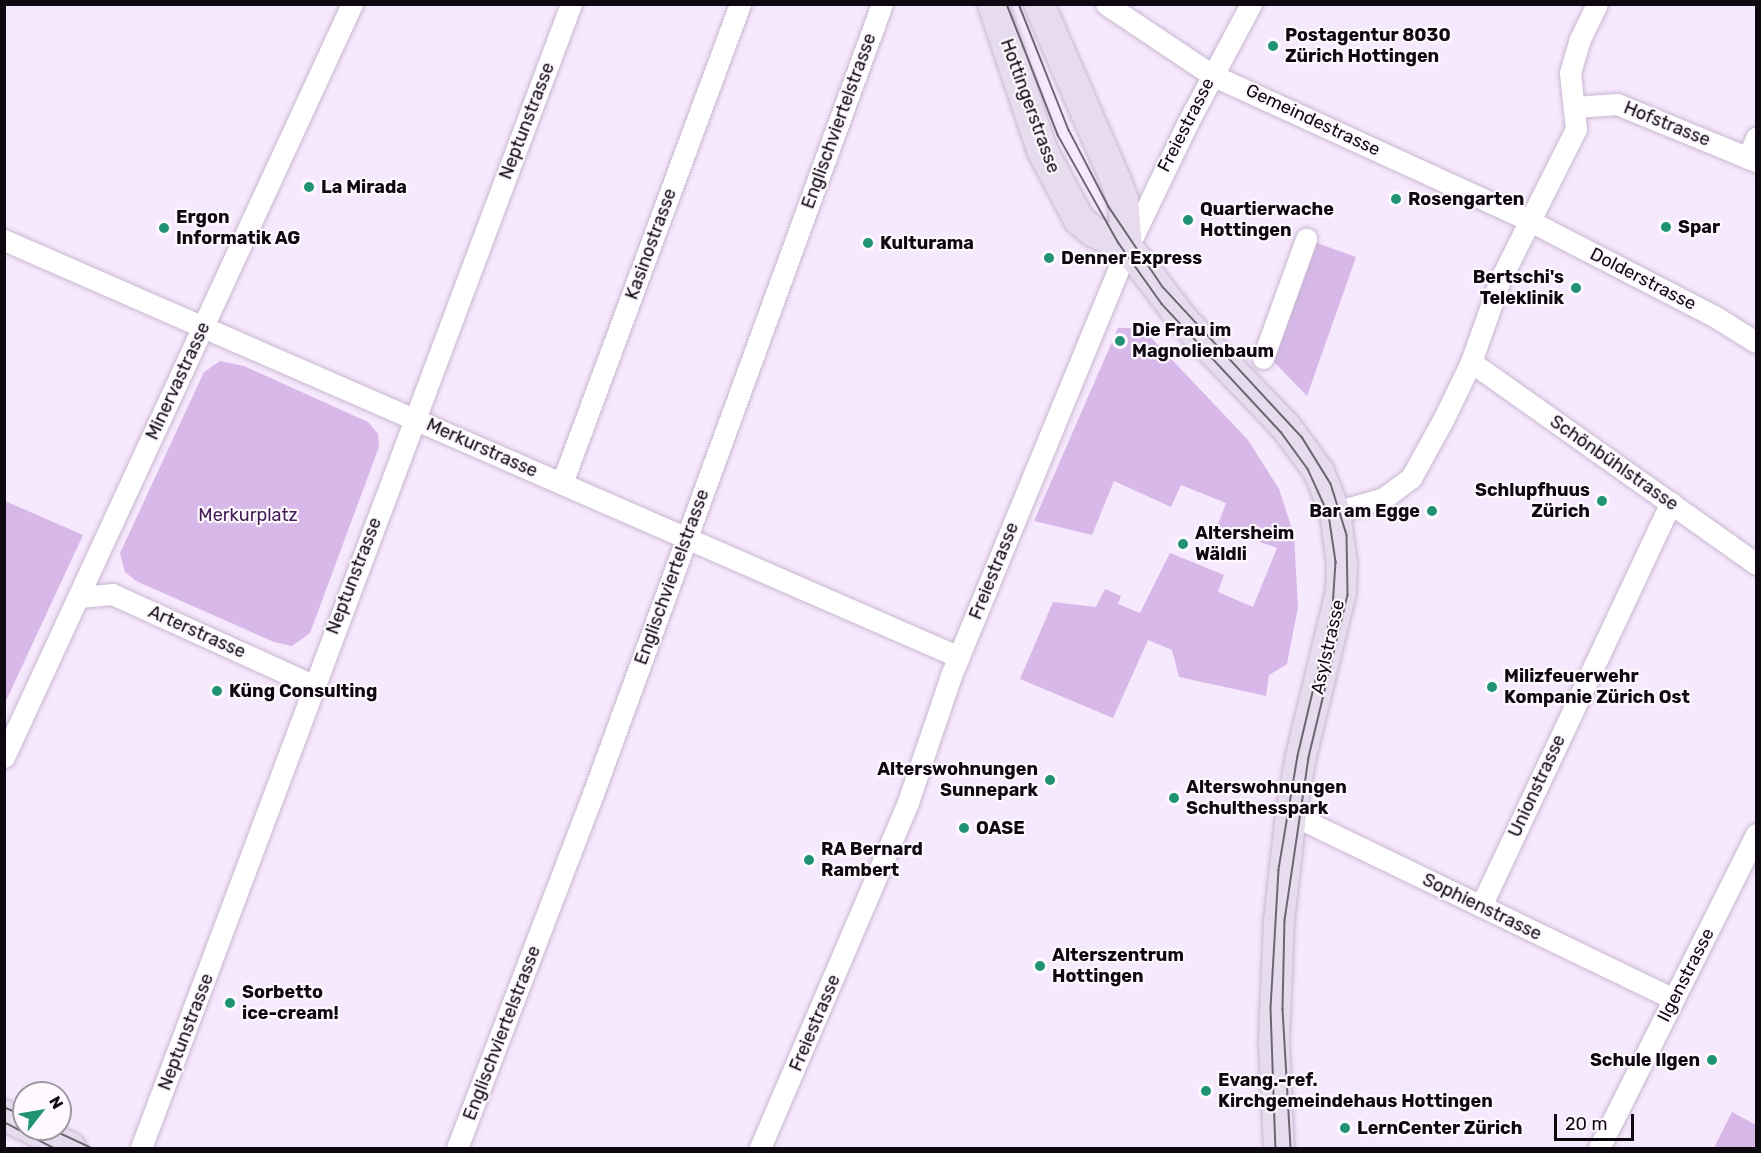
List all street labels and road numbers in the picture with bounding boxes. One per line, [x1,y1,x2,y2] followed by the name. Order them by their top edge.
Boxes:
[797,30,881,212] street label: Englischviertelstrasse
[996,36,1064,176] street label: Hottingerstrasse
[495,60,559,182] street label: Neptunstrasse
[1153,74,1219,176] street label: Freiestrasse
[1242,79,1384,161] street label: Gemeindestrasse
[1621,97,1713,151] street label: Hofstrasse
[621,185,681,303] street label: Kasinostrasse
[1586,243,1700,315] street label: Dolderstrasse
[141,319,215,443] street label: Minervastrasse
[1546,411,1682,515] street label: Schönbühlstrasse
[423,414,541,482] street label: Merkurstrasse
[630,486,714,668] street label: Englischviertelstrasse
[322,515,386,637] street label: Neptunstrasse
[965,519,1023,623] street label: Freiestrasse
[1307,598,1349,696] street label: Asylstrasse
[145,601,249,663] street label: Arterstrasse
[1504,731,1570,841] street label: Unionstrasse
[1419,869,1545,945] street label: Sophienstrasse
[1653,925,1719,1025] street label: Ilgenstrasse
[459,943,545,1123] street label: Englischviertelstrasse
[154,971,218,1093] street label: Neptunstrasse
[785,972,845,1074] street label: Freiestrasse

